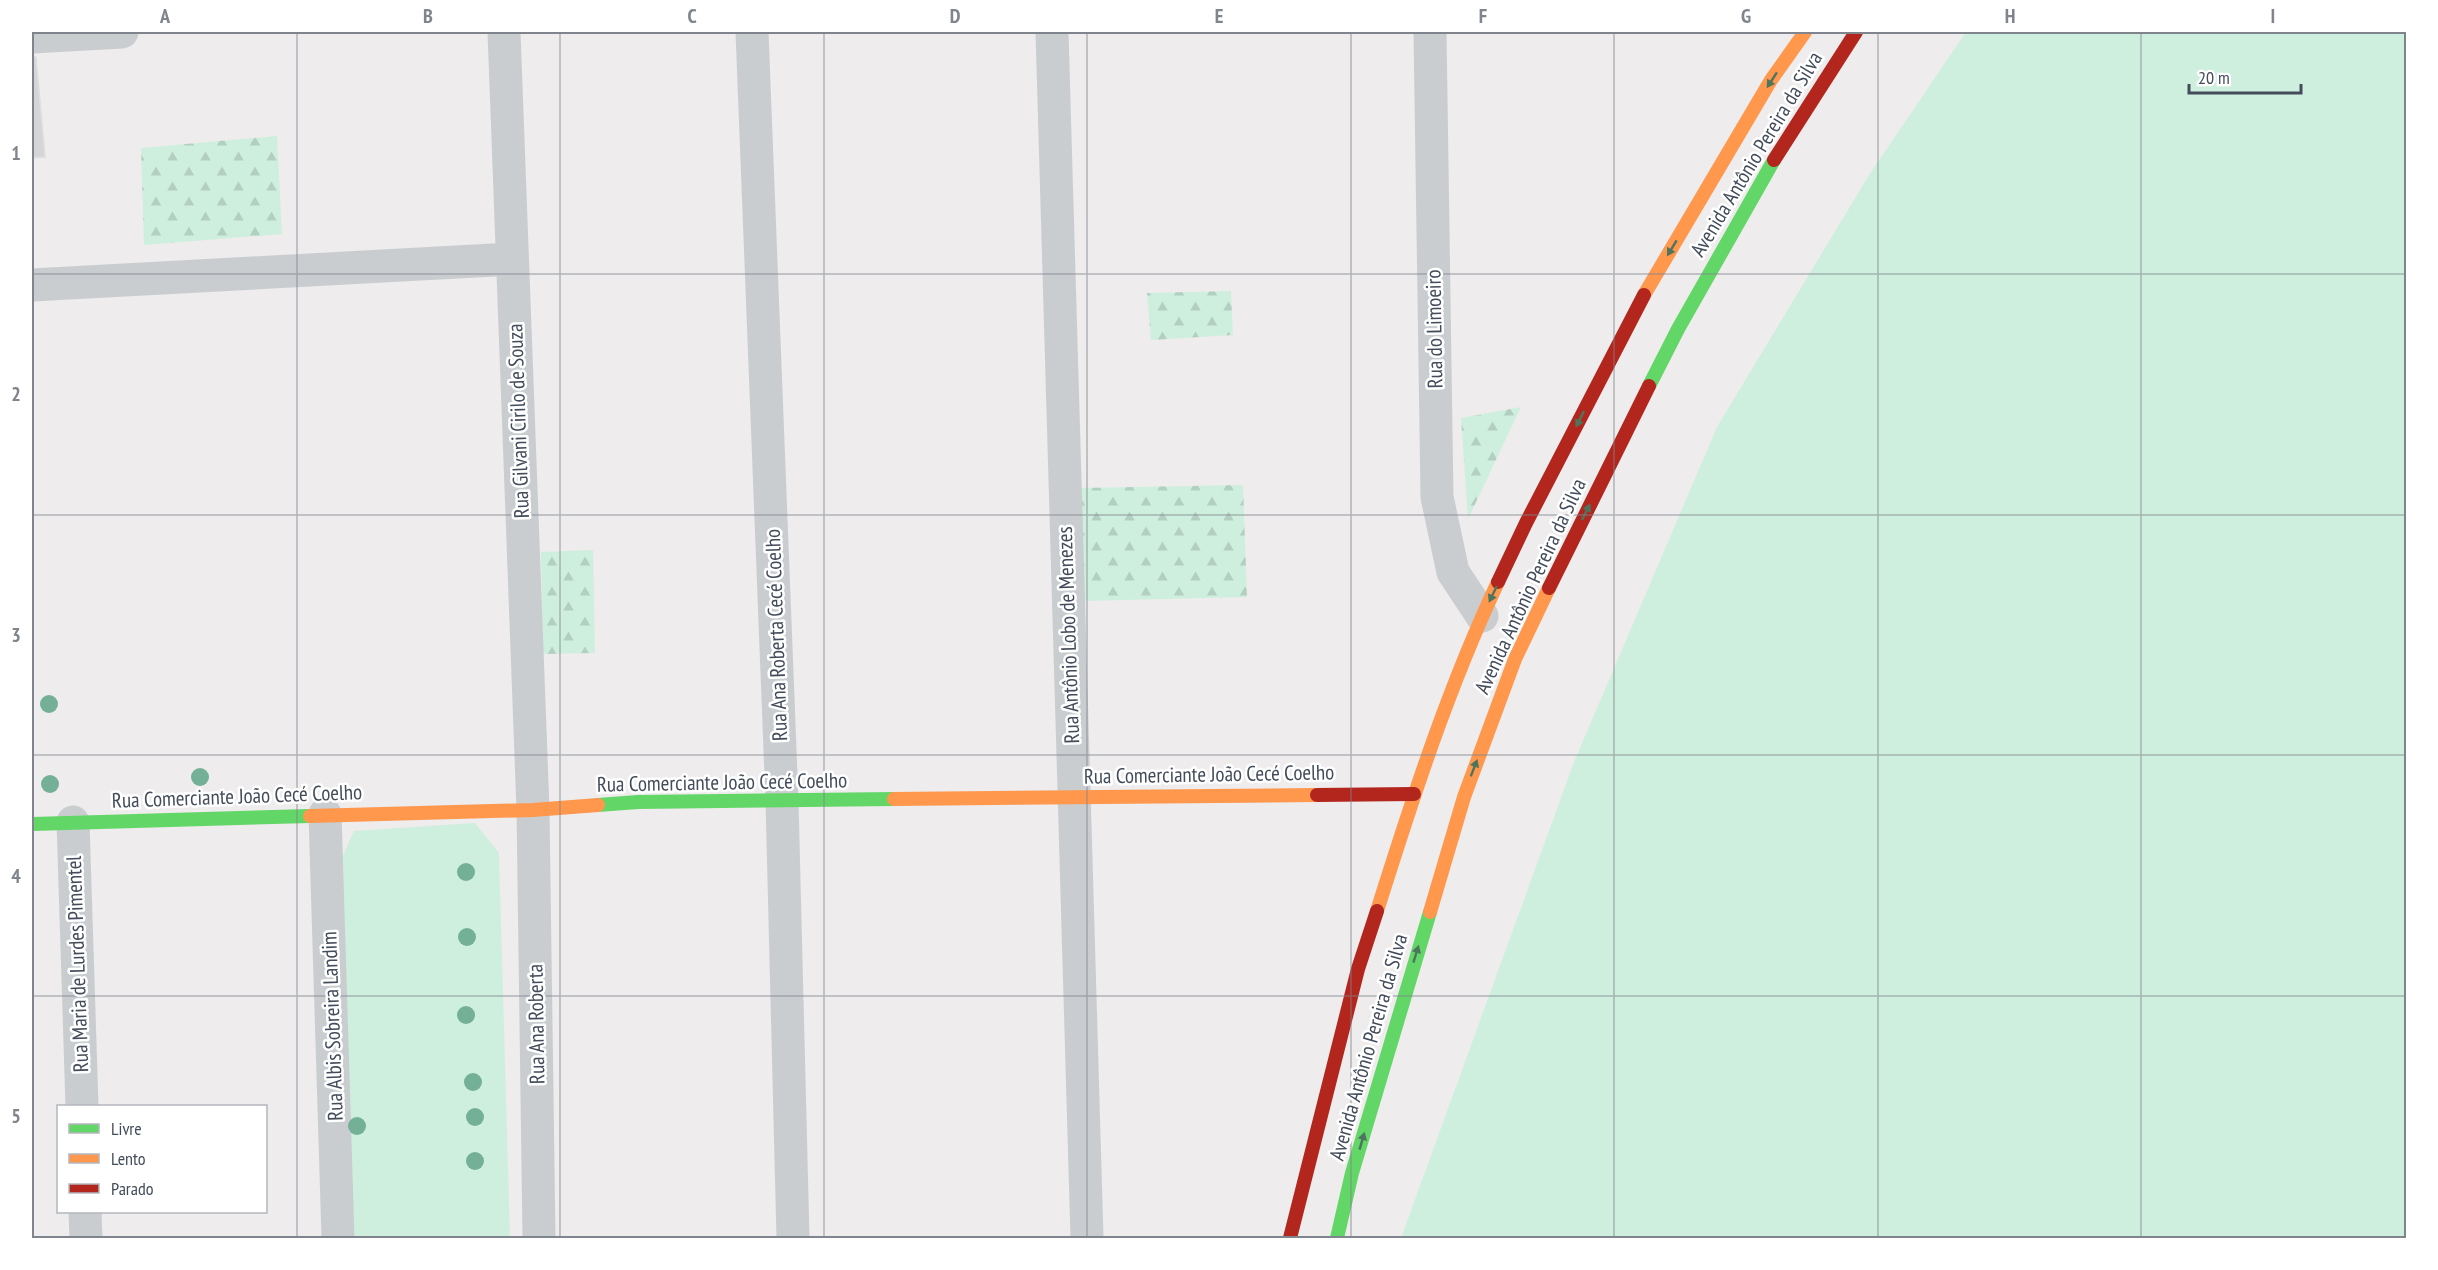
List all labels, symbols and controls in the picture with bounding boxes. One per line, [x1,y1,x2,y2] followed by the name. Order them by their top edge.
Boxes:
[159,3,171,29] text: A
[423,3,433,29] text: B
[687,3,697,29] text: C
[950,3,961,29] text: D
[1215,3,1223,29] text: E
[1479,3,1487,29] text: F
[1741,3,1751,29] text: G
[2005,3,2015,29] text: H
[2271,3,2275,29] text: I
[1684,47,1828,261] street label: Avenida Antônio Pereira da Silva
[2189,57,2302,95] scale bar
[2198,66,2230,89] text: 20 m
[1766,72,1777,88] one-way arrow
[11,140,21,166] text: 1
[1667,240,1678,256] one-way arrow
[1419,269,1449,389] street label: Rua do Limoeiro
[501,323,535,519] street label: Rua Gilvani Cirilo de Souza
[11,381,21,407] text: 2
[1575,410,1585,428] one-way arrow
[1468,474,1592,698] street label: Avenida Antônio Pereira da Silva
[1581,504,1590,521] one-way arrow
[1051,526,1085,744] street label: Rua Antônio Lobo de Menezes
[759,528,793,742] street label: Rua Ana Roberta Cecé Coelho
[1488,585,1497,602] one-way arrow
[11,622,21,648] text: 3
[1084,758,1334,790] street label: Rua Comerciante João Cecé Coelho
[1470,759,1480,777] one-way arrow
[597,766,847,798] street label: Rua Comerciante João Cecé Coelho
[111,778,363,814] street label: Rua Comerciante João Cecé Coelho
[60,855,94,1073] street label: Rua Maria de Lurdes Pimentel
[11,863,21,889] text: 4
[315,931,349,1121] street label: Rua Albis Sobreira Landim
[1323,931,1413,1163] street label: Avenida Antônio Pereira da Silva
[1412,945,1421,963] one-way arrow
[521,964,551,1084] street label: Rua Ana Roberta
[11,1103,21,1129] text: 5
[57,1105,267,1213] legend
[111,1117,142,1140] text: Livre
[1357,1132,1367,1150] one-way arrow
[111,1147,146,1170] text: Lento
[111,1177,154,1200] text: Parado

